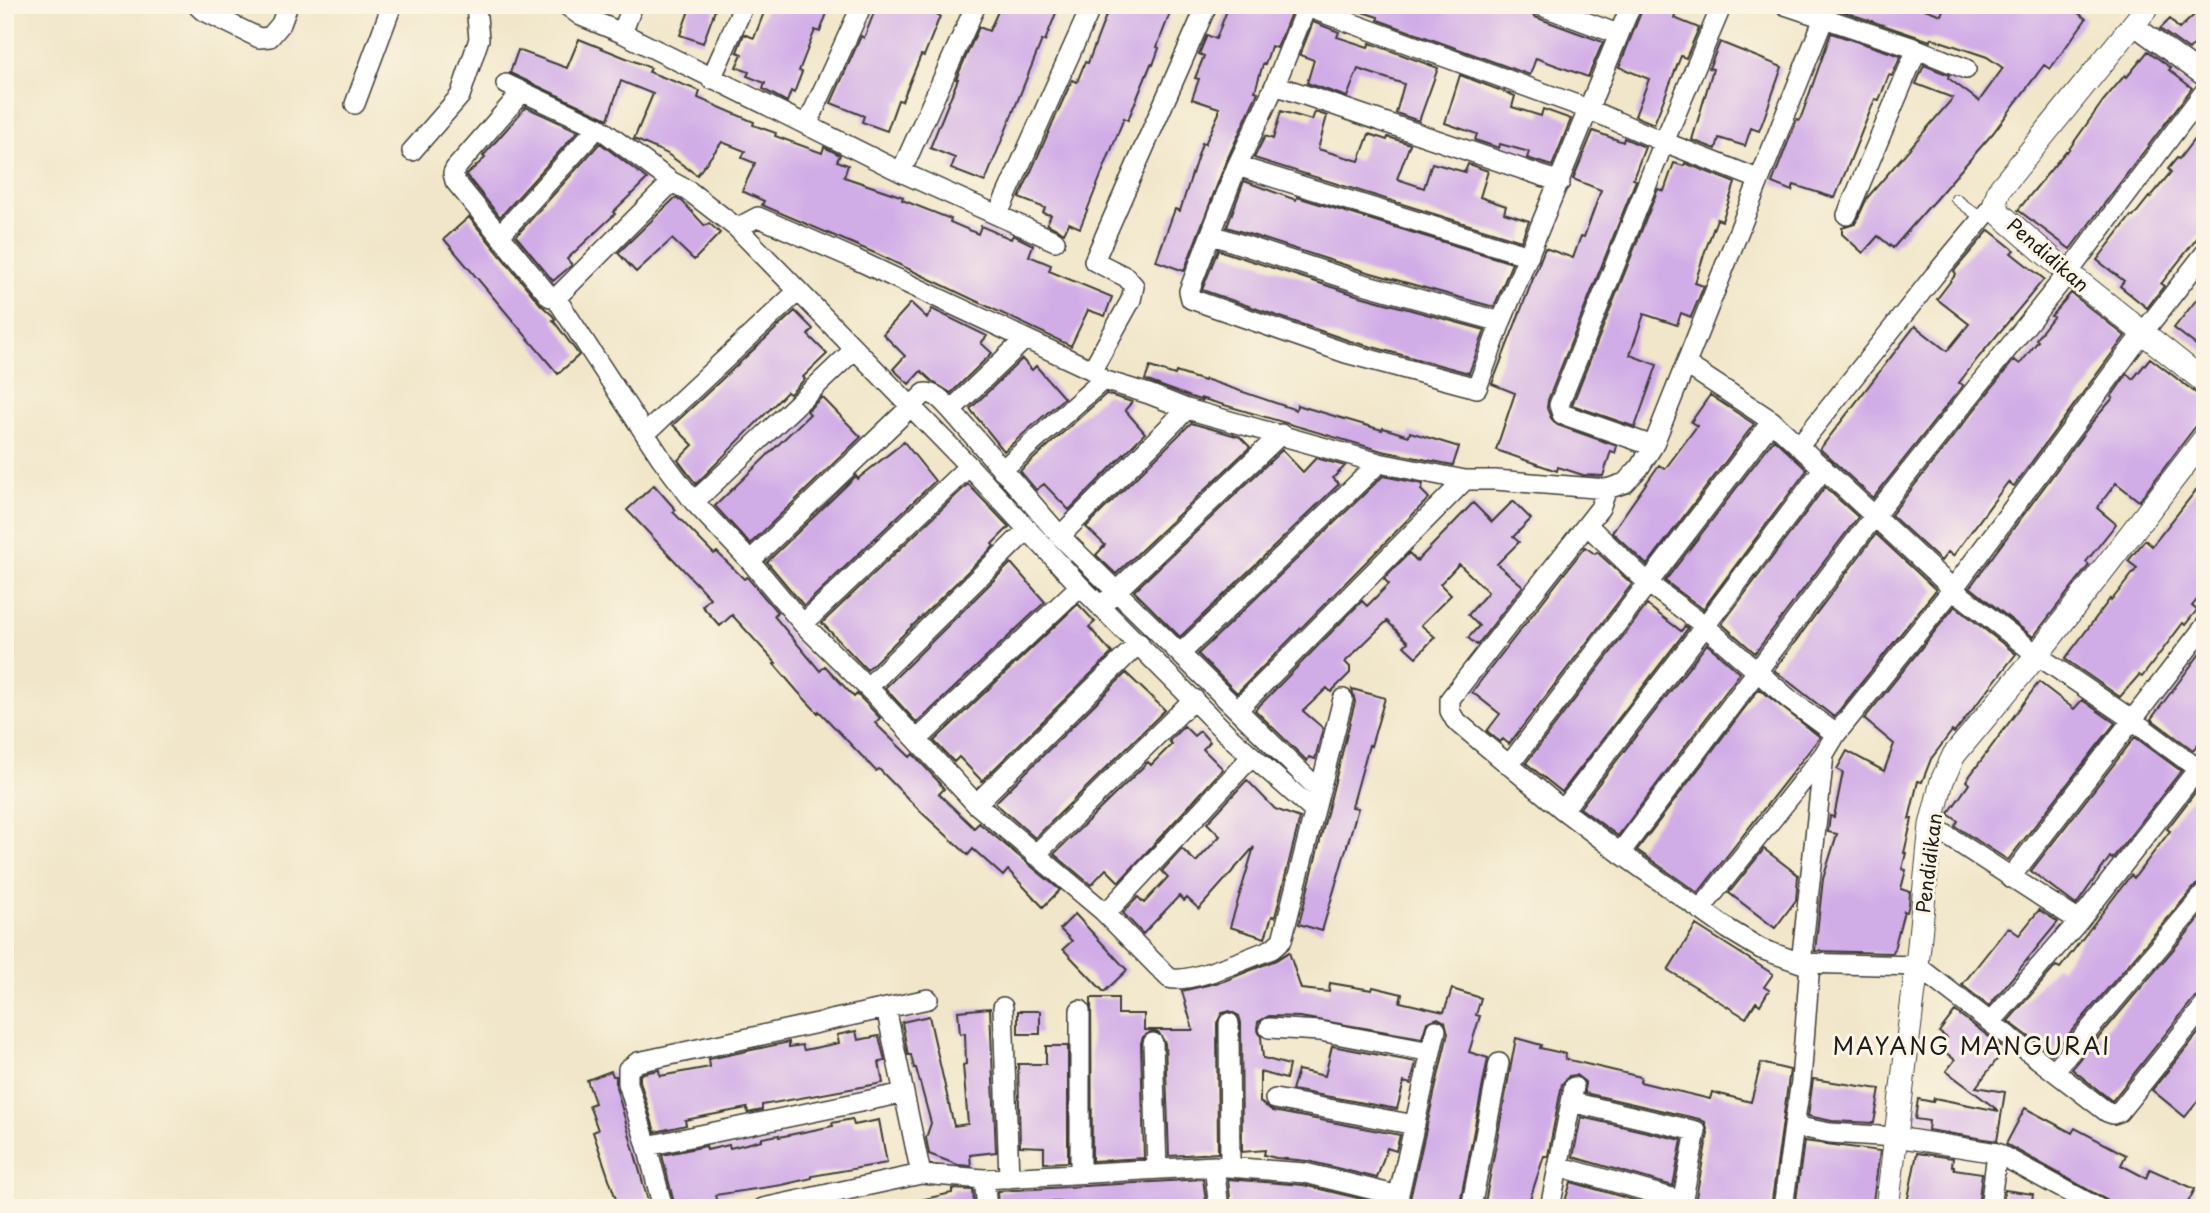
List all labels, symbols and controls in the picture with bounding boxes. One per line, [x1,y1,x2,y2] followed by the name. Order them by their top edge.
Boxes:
[2001,211,2096,298] street label: Pendidikan
[1908,811,1948,915] street label: Pendidikan
[1833,1028,2111,1063] district label: MAYANG MANGURAI

